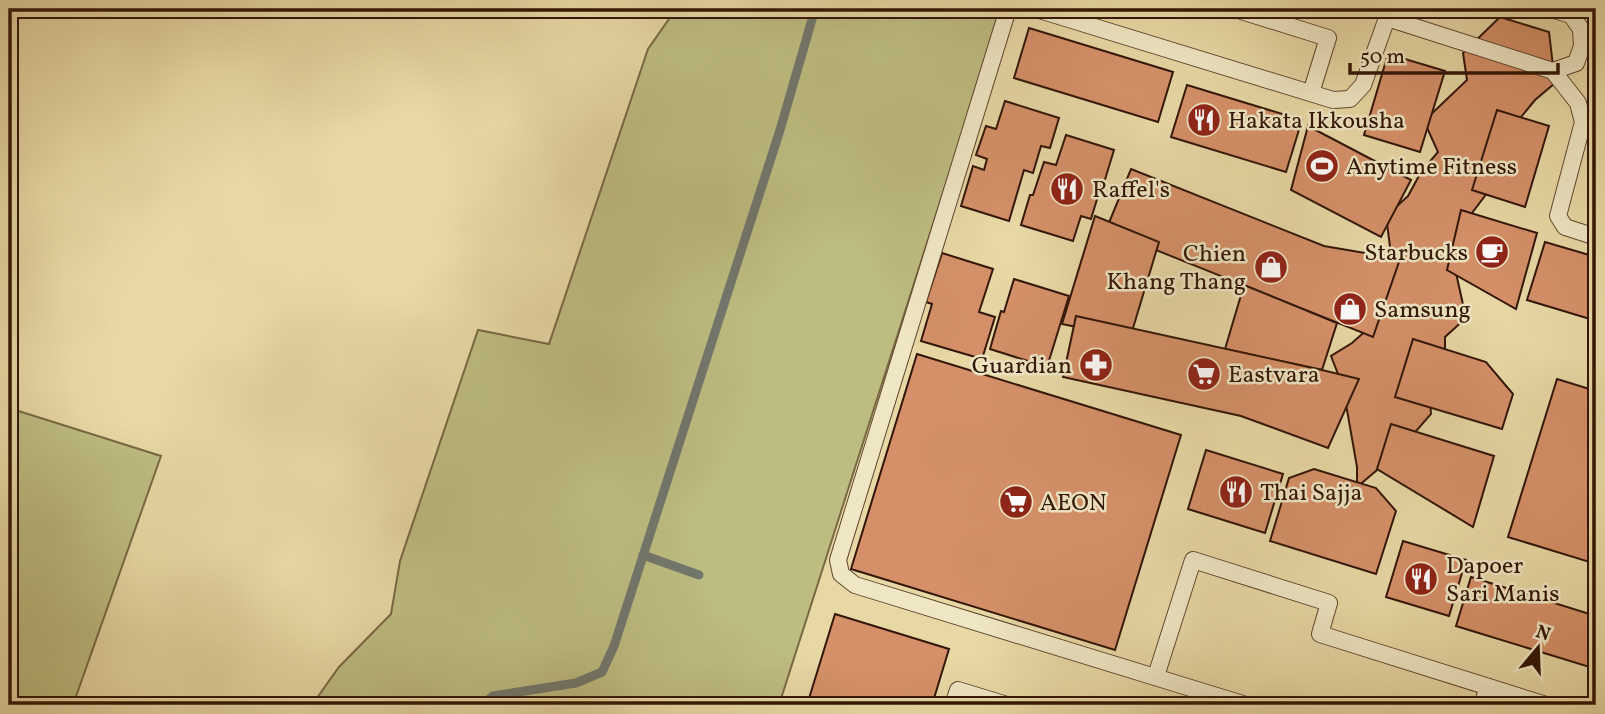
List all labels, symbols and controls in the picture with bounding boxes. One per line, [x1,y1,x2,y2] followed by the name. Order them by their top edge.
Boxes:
[1350,32,1558,76] scale bar
[1360,43,1405,72] text: 50 m
[1185,101,1223,139] restaurant icon: Hakata Ikkousha
[1228,105,1405,139] place label: Hakata Ikkousha
[1303,147,1341,185] sports icon: Anytime Fitness
[1346,151,1517,185] place label: Anytime Fitness
[1048,170,1086,208] restaurant icon: Raffel's
[1092,174,1170,208] place label: Raffel's
[1473,233,1511,271] cafe icon: Starbucks
[1364,237,1468,271] place label: Starbucks
[1106,238,1246,300] place label: Chien Khang Thang
[1252,248,1290,286] shop icon: Chien Khang Thang
[1331,290,1369,328] shop icon: Samsung
[1374,294,1471,328] place label: Samsung
[1077,346,1115,384] pharmacy icon: Guardian
[972,350,1072,384] place label: Guardian
[1185,355,1223,393] supermarket icon: Eastvara
[1228,359,1320,393] place label: Eastvara
[1217,473,1255,511] restaurant icon: Thai Sajja
[1260,477,1363,511] place label: Thai Sajja
[997,483,1035,521] supermarket icon: AEON
[1040,487,1107,521] place label: AEON
[1446,550,1559,612] place label: Dapoer Sari Manis
[1402,560,1440,598] restaurant icon: Dapoer Sari Manis
[1504,612,1574,682] north arrow
[1532,619,1554,648] text: N

